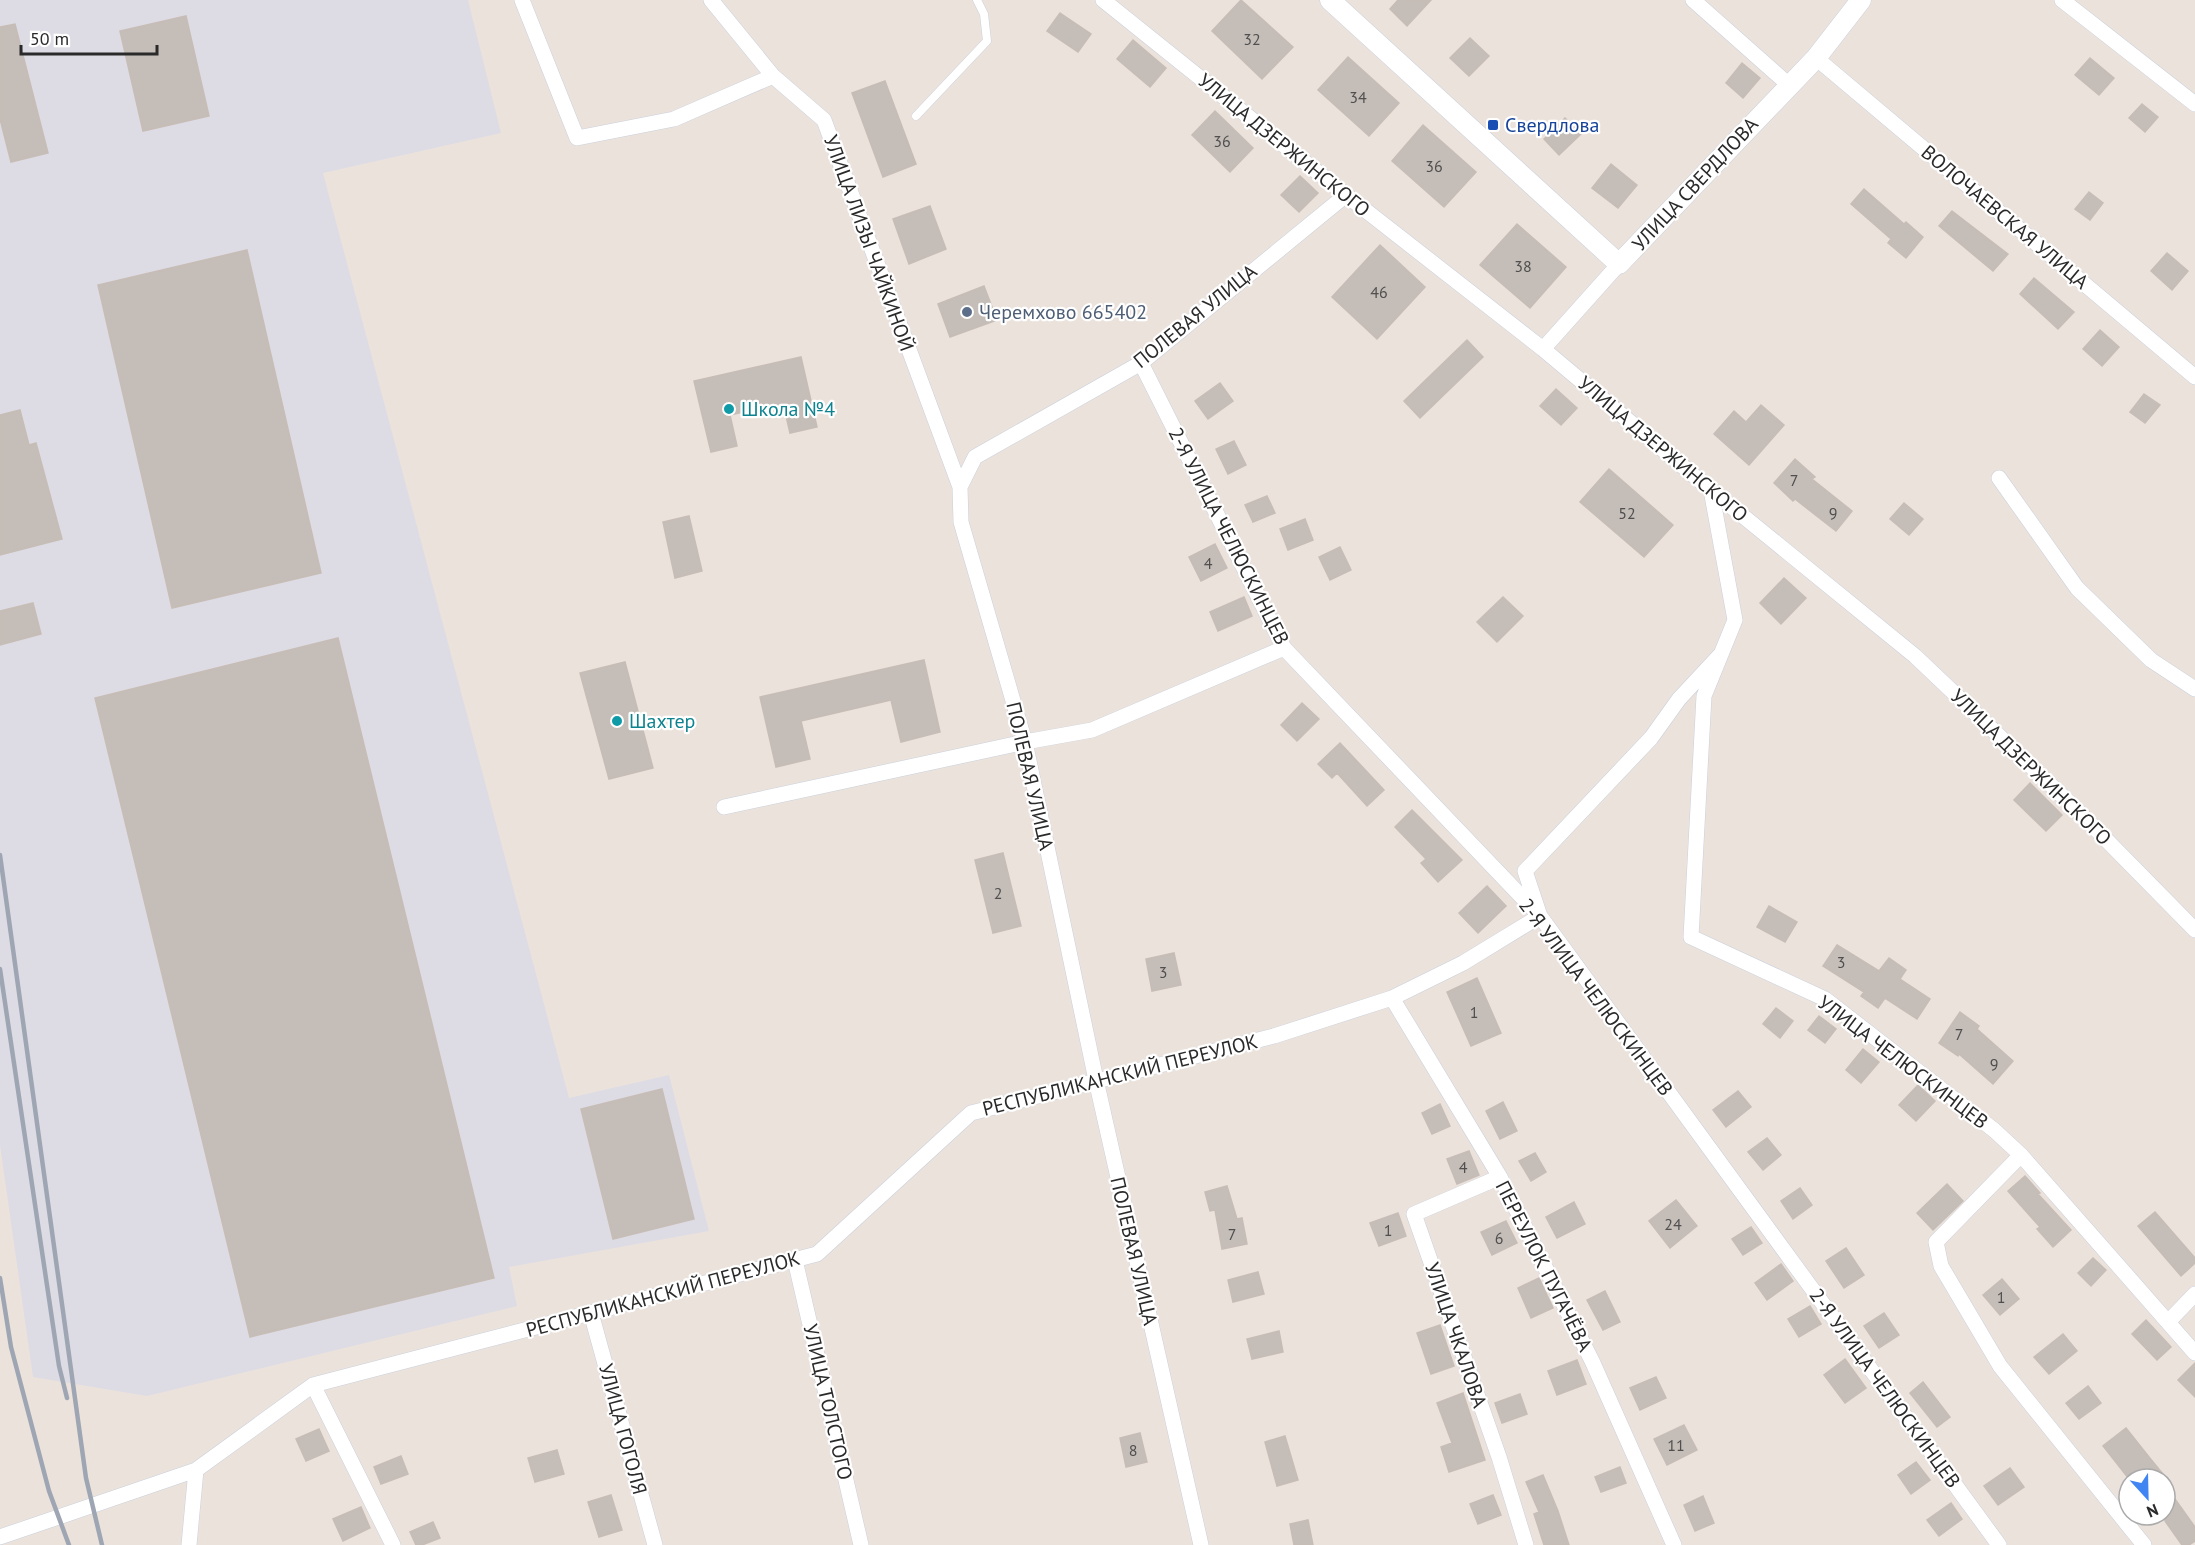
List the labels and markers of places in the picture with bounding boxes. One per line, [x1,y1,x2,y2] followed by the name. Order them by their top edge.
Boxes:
[1505,112,1599,138] place label: Свердлова
[1486,118,1500,132] marker: Свердлова
[979,299,1147,325] place label: Черемхово 665402
[960,305,974,319] marker: Черемхово 665402
[741,396,835,422] place label: Школа №4
[722,402,736,416] marker: Школа №4
[629,708,695,734] place label: Шахтер
[610,714,624,728] marker: Шахтер

